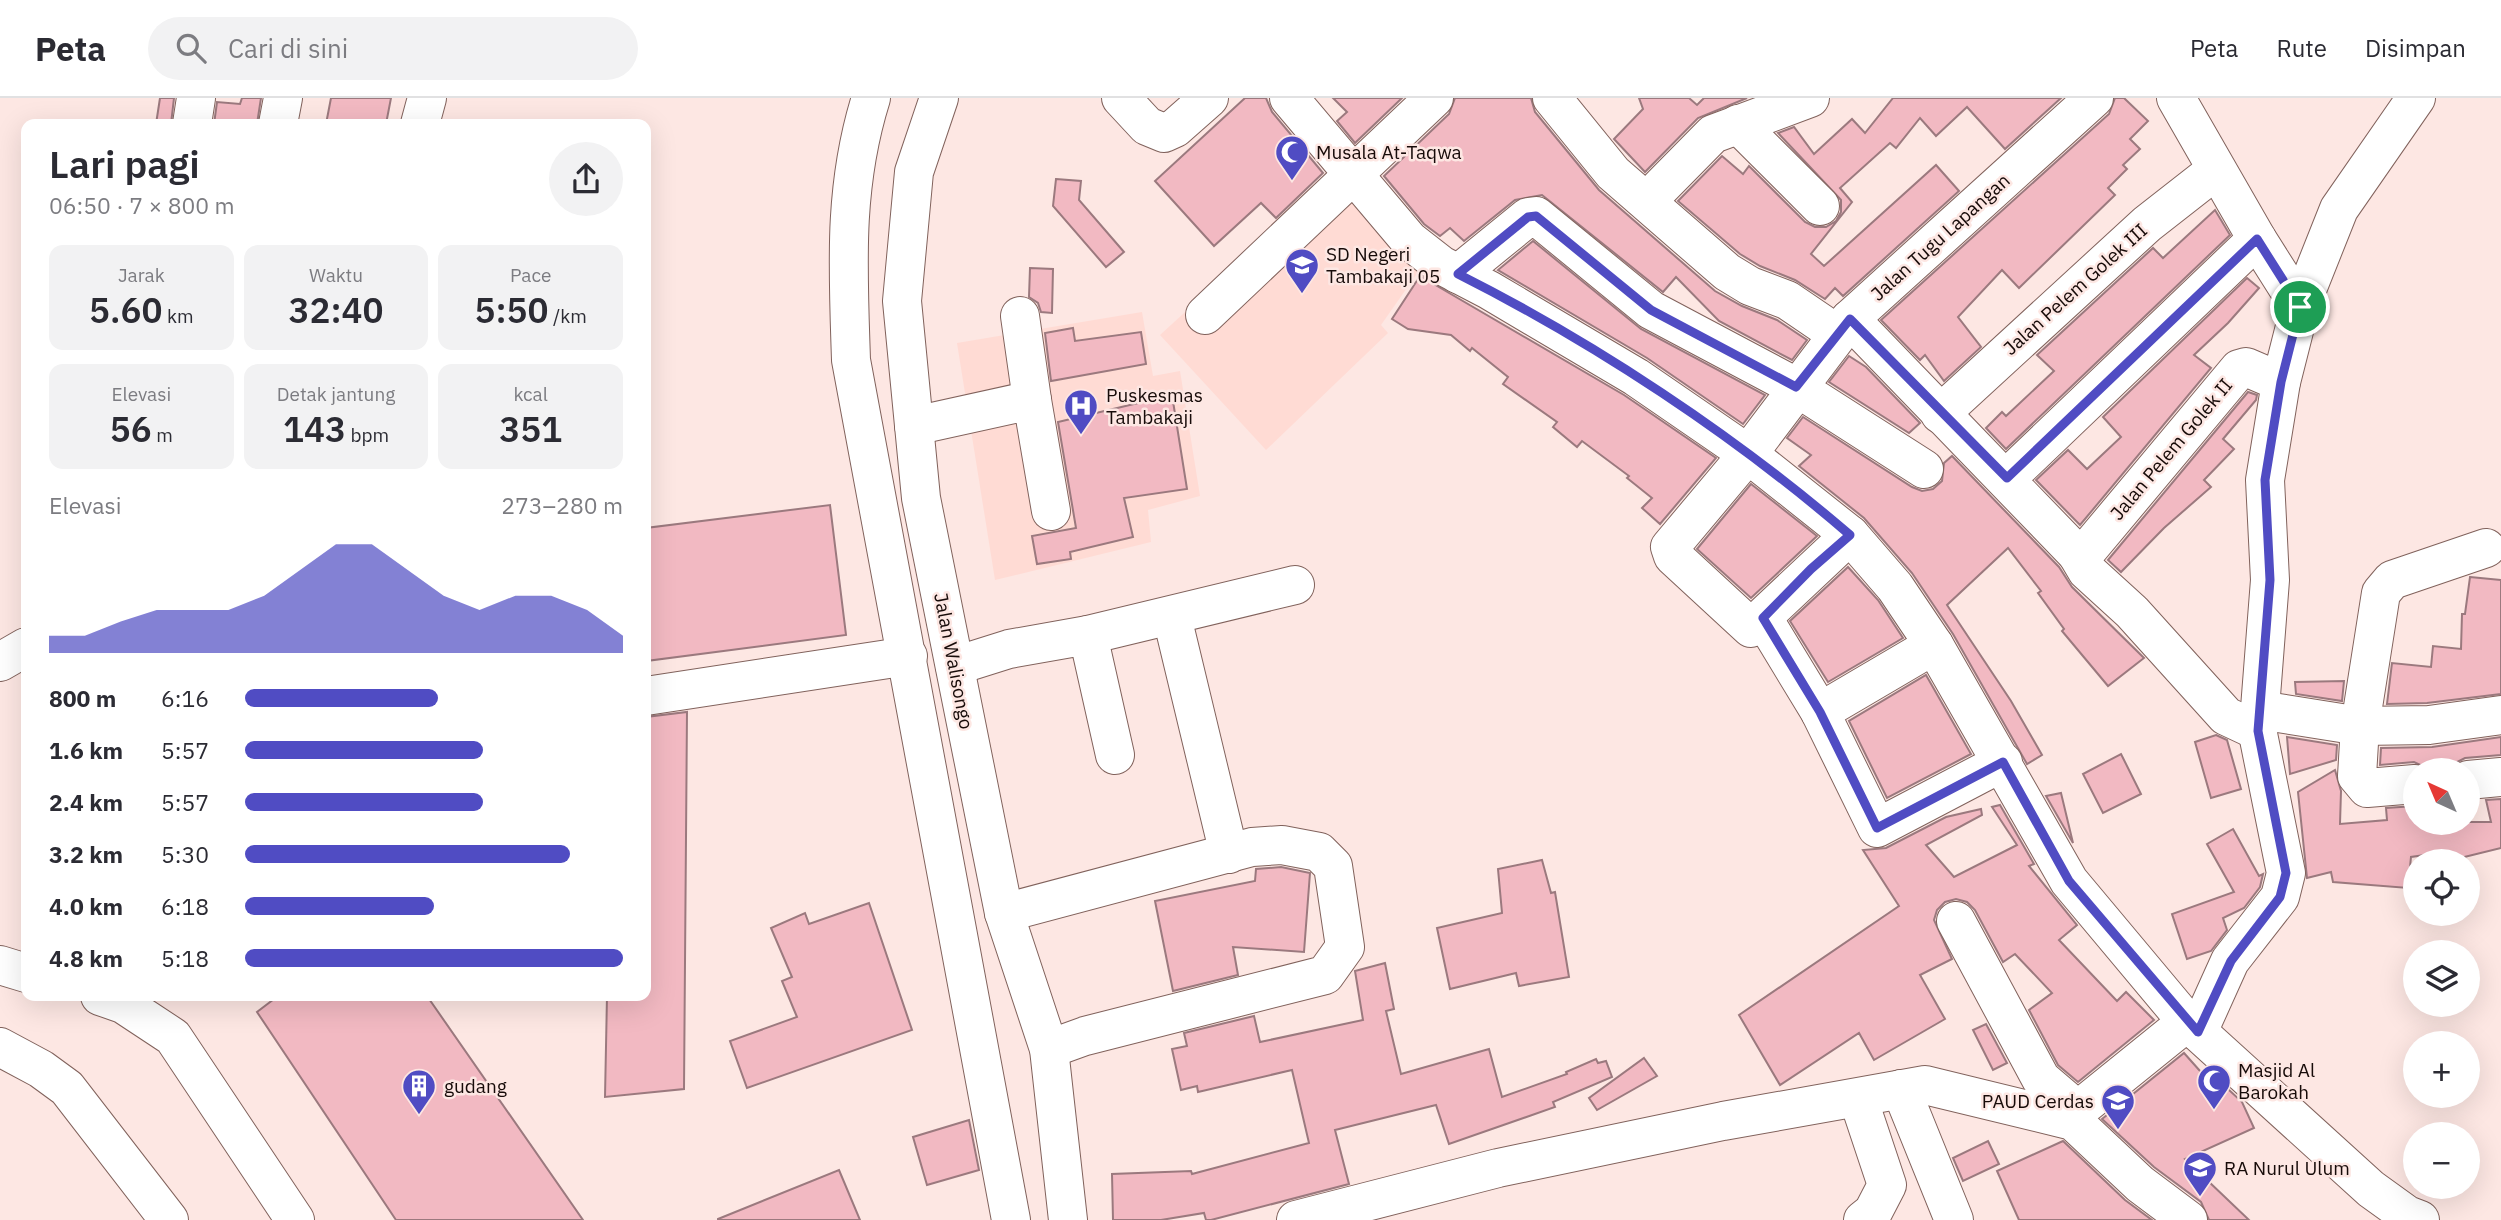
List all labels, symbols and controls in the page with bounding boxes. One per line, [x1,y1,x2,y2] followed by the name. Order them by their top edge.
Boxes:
[148,17,638,80] search box
[35,27,106,70] text: Peta
[172,29,210,67] icon: search
[228,31,348,65] text: Cari di sini
[2190,32,2238,64] text: Peta
[2276,32,2327,64] text: Rute
[2365,32,2466,64] text: Disimpan
[1273,133,1311,182] mosque icon: Musala At-Taqwa
[49,139,200,188] text: Lari pagi
[1316,140,1462,164] place label: Musala At-Taqwa
[549,142,623,216] button: share
[1865,168,2015,306] street label: Jalan Tugu Lapangan
[49,190,235,220] text: 06:50 · 7 × 800 m
[1998,218,2152,360] street label: Jalan Pelem Golek III
[1326,242,1440,288] place label: SD Negeri Tambakaji 05
[1283,246,1321,295] school or university icon: SD Negeri Tambakaji 05
[118,263,165,287] text: Jarak
[309,263,363,287] text: Waktu
[510,263,551,287] text: Pace
[2270,277,2330,337] pin
[89,287,163,333] text: 5.60
[288,287,384,333] text: 32:40
[474,287,549,333] text: 5:50
[2281,288,2319,326] icon: arrive
[163,304,194,328] text: km
[549,304,587,328] text: /km
[2105,373,2237,525] street label: Jalan Pelem Golek II
[111,382,171,406] text: Elevasi
[277,382,395,406] text: Detak jantung
[513,382,548,406] text: kcal
[1106,383,1203,429] place label: Puskesmas Tambakaji
[1062,387,1100,436] hospital icon: Puskesmas Tambakaji
[110,406,152,452] text: 56
[283,406,346,452] text: 143
[499,406,562,452] text: 351
[152,423,173,447] text: m
[346,423,389,447] text: bpm
[49,490,121,520] text: Elevasi
[501,490,623,520] text: 273–280 m
[929,591,979,731] street label: Jalan Walisongo
[49,683,116,713] text: 800 m
[161,683,209,713] text: 6:16
[49,735,123,765] text: 1.6 km
[161,735,209,765] text: 5:57
[2403,758,2480,835] north arrow
[2403,758,2480,1199] map controls
[49,787,123,817] text: 2.4 km
[161,787,209,817] text: 5:57
[49,839,123,869] text: 3.2 km
[161,839,209,869] text: 5:30
[2403,849,2480,926] button: locate
[49,891,123,921] text: 4.0 km
[161,891,209,921] text: 6:18
[2403,940,2480,1017] button: layers
[49,943,123,973] text: 4.8 km
[161,943,209,973] text: 5:18
[2403,1031,2480,1108] button: +
[2238,1058,2315,1104] place label: Masjid Al Barokah
[2195,1062,2233,1111] mosque icon: Masjid Al Barokah
[400,1067,438,1116] building icon: gudang
[444,1074,507,1098] place label: gudang
[2099,1082,2137,1131] school or university icon: PAUD Cerdas
[1982,1089,2094,1113] place label: PAUD Cerdas
[2403,1122,2480,1199] button: −
[2181,1149,2219,1198] school or university icon: RA Nurul Ulum
[2224,1156,2350,1180] place label: RA Nurul Ulum

